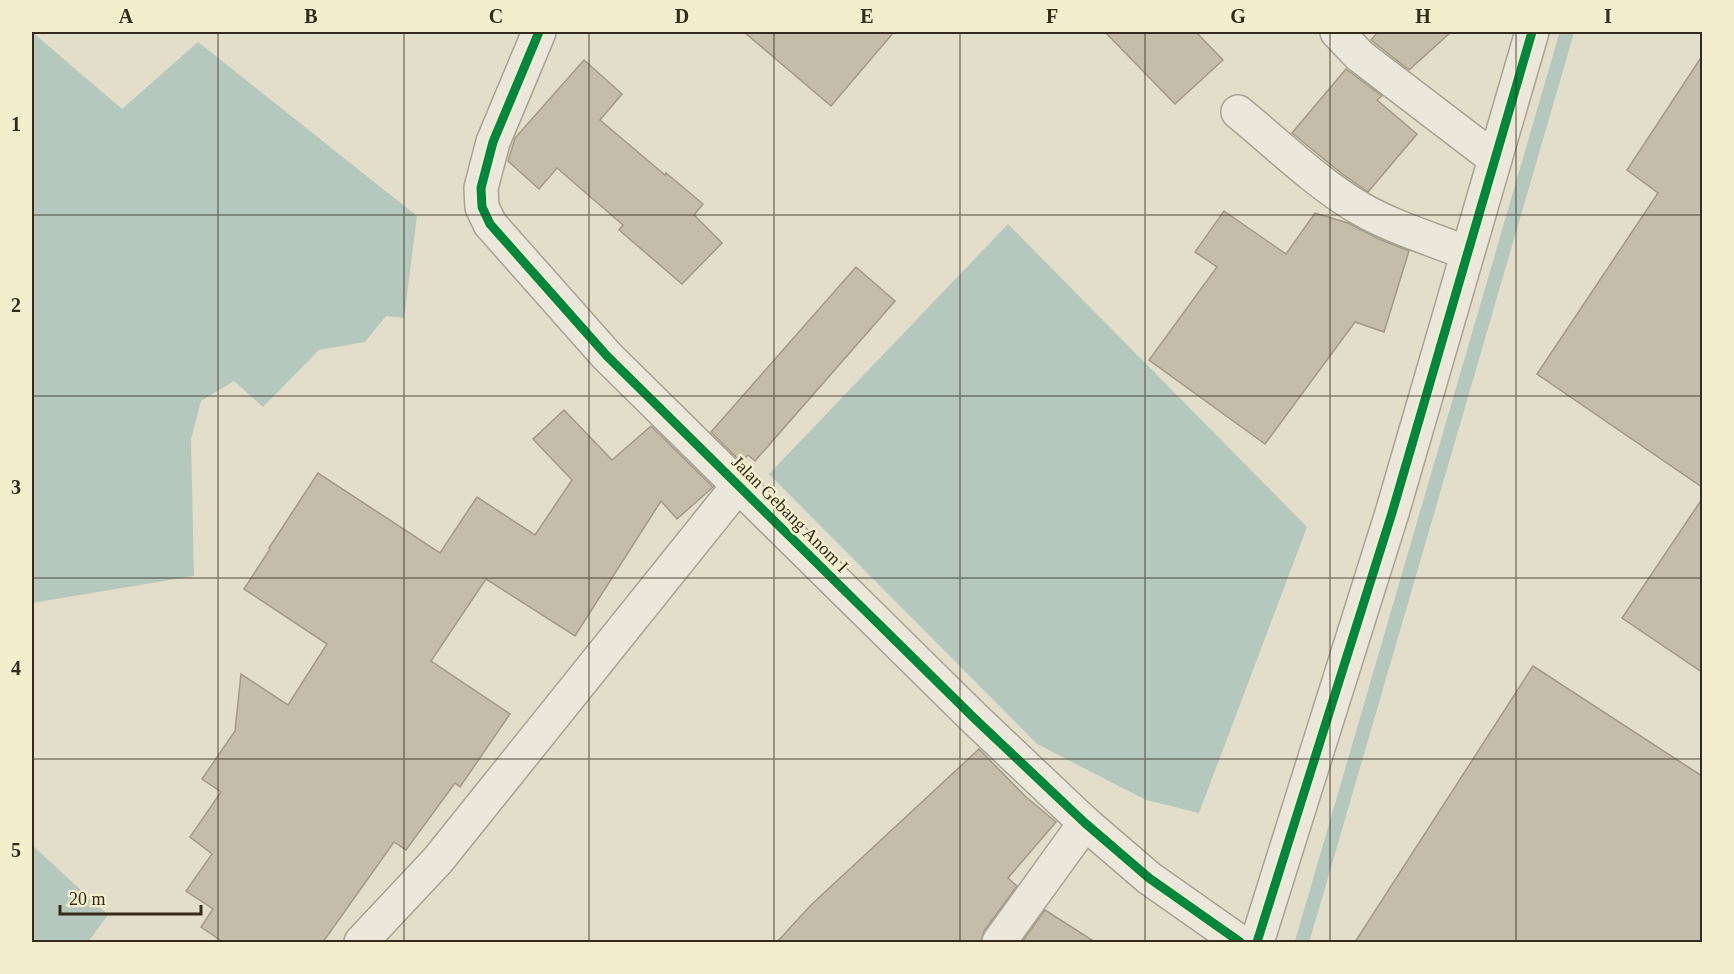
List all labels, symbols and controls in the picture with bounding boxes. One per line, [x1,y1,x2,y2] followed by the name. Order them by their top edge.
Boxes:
[119,5,134,27] text: A
[304,5,318,27] text: B
[489,5,503,27] text: C
[675,5,689,27] text: D
[860,5,874,27] text: E
[1046,5,1058,27] text: F
[1230,5,1246,27] text: G
[1415,5,1431,27] text: H
[1604,5,1612,27] text: I
[11,113,21,135] text: 1
[11,294,21,316] text: 2
[728,452,852,576] street label: Jalan Gebang Anom I
[11,476,21,498] text: 3
[11,657,21,679] text: 4
[11,839,21,861] text: 5
[60,878,201,916] scale bar
[69,889,106,909] text: 20 m

